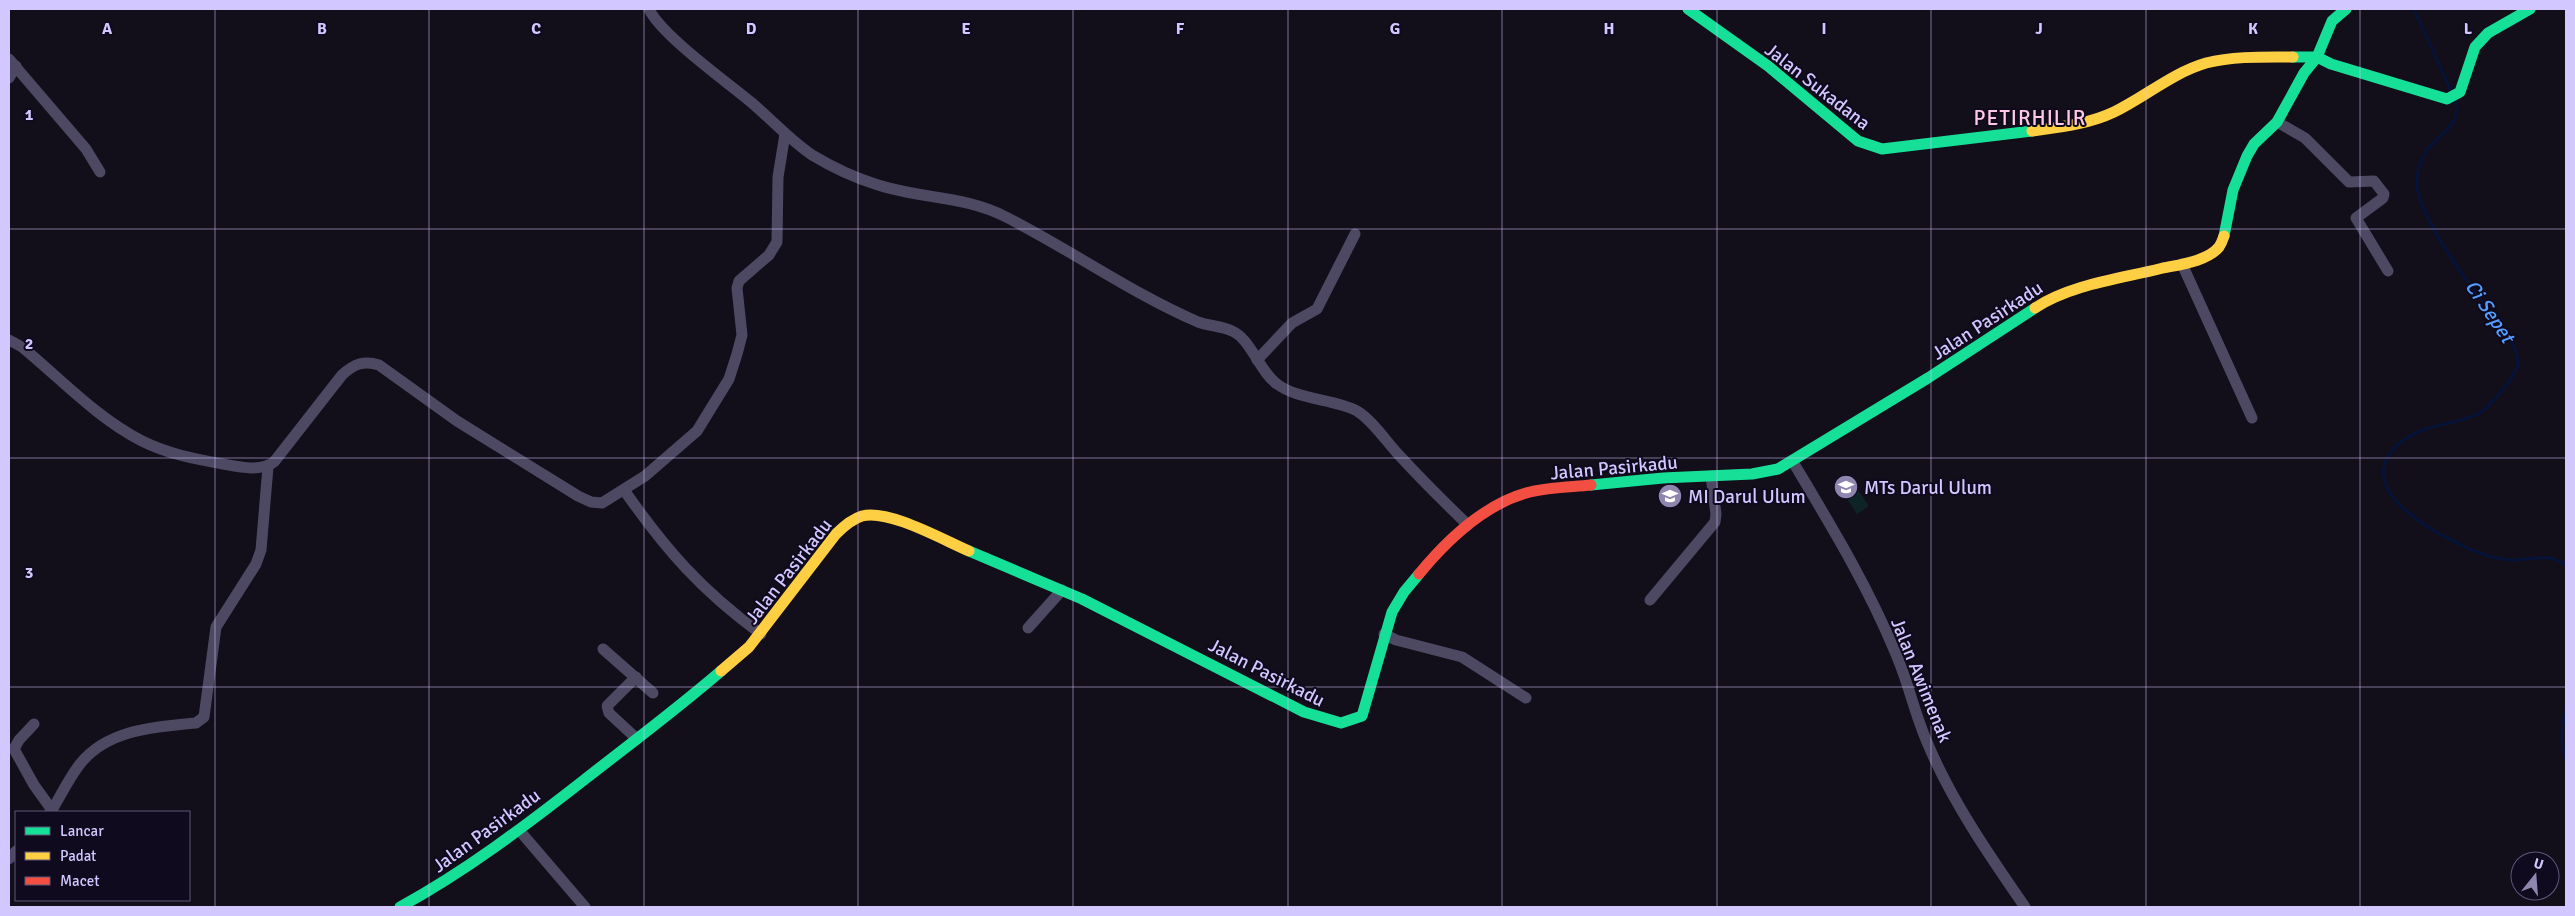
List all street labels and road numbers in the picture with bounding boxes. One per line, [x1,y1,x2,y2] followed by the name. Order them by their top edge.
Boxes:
[1760,38,1875,135] street label: Jalan Sukadana
[1928,276,2048,366] street label: Jalan Pasirkadu
[1550,450,1679,486] street label: Jalan Pasirkadu
[740,514,837,629] street label: Jalan Pasirkadu
[1885,615,1957,747] street label: Jalan Awimenak
[1204,633,1329,713] street label: Jalan Pasirkadu
[428,784,545,878] street label: Jalan Pasirkadu

